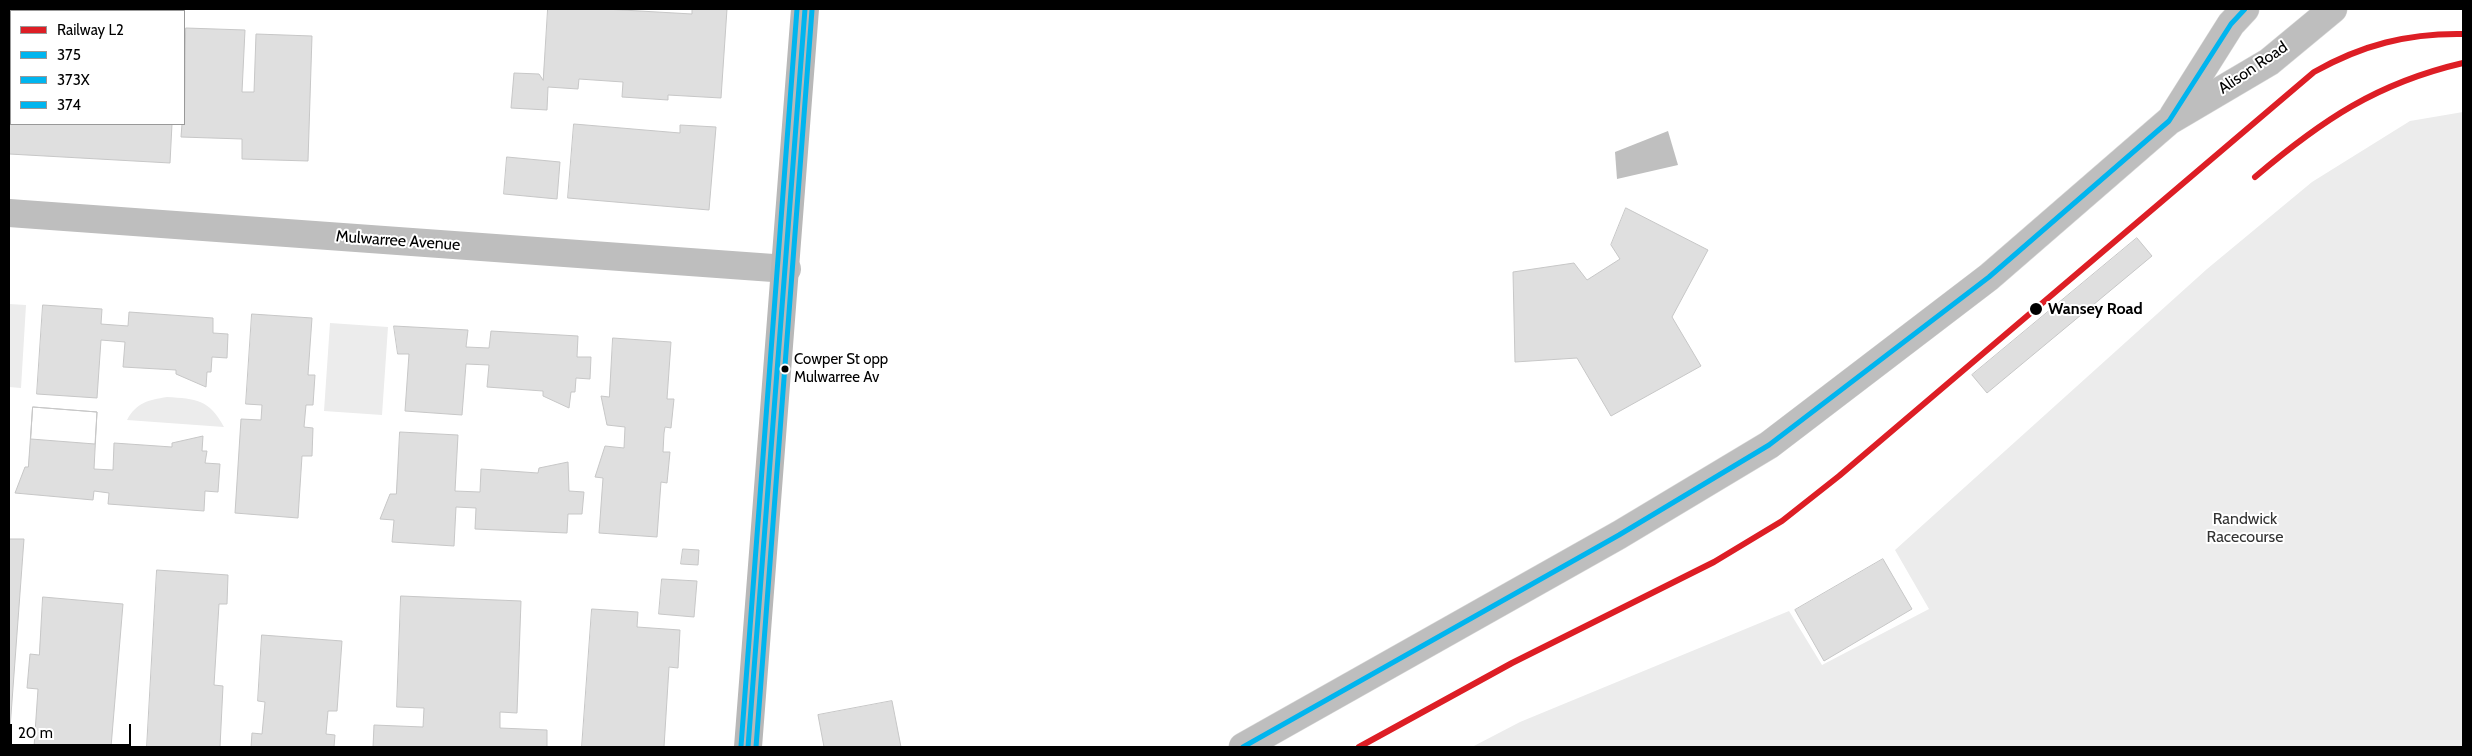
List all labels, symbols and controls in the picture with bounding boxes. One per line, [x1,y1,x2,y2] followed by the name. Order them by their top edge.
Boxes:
[10,10,185,125] legend
[57,21,124,39] text: Railway L2
[2215,38,2291,98] street label: Alison Road
[57,46,81,64] text: 375
[57,71,90,89] text: 373X
[57,96,81,114] text: 374
[335,227,461,255] street label: Mulwarree Avenue
[2048,299,2143,319] place label: Wansey Road
[2028,301,2044,317] marker: Wansey Road
[794,351,888,386] place label: Cowper St opp Mulwarree Av
[780,364,790,374] marker: Cowper St opp Mulwarree Av
[2207,509,2283,547] park label: Randwick Racecourse
[12,714,134,746] scale bar
[18,724,53,742] text: 20 m

